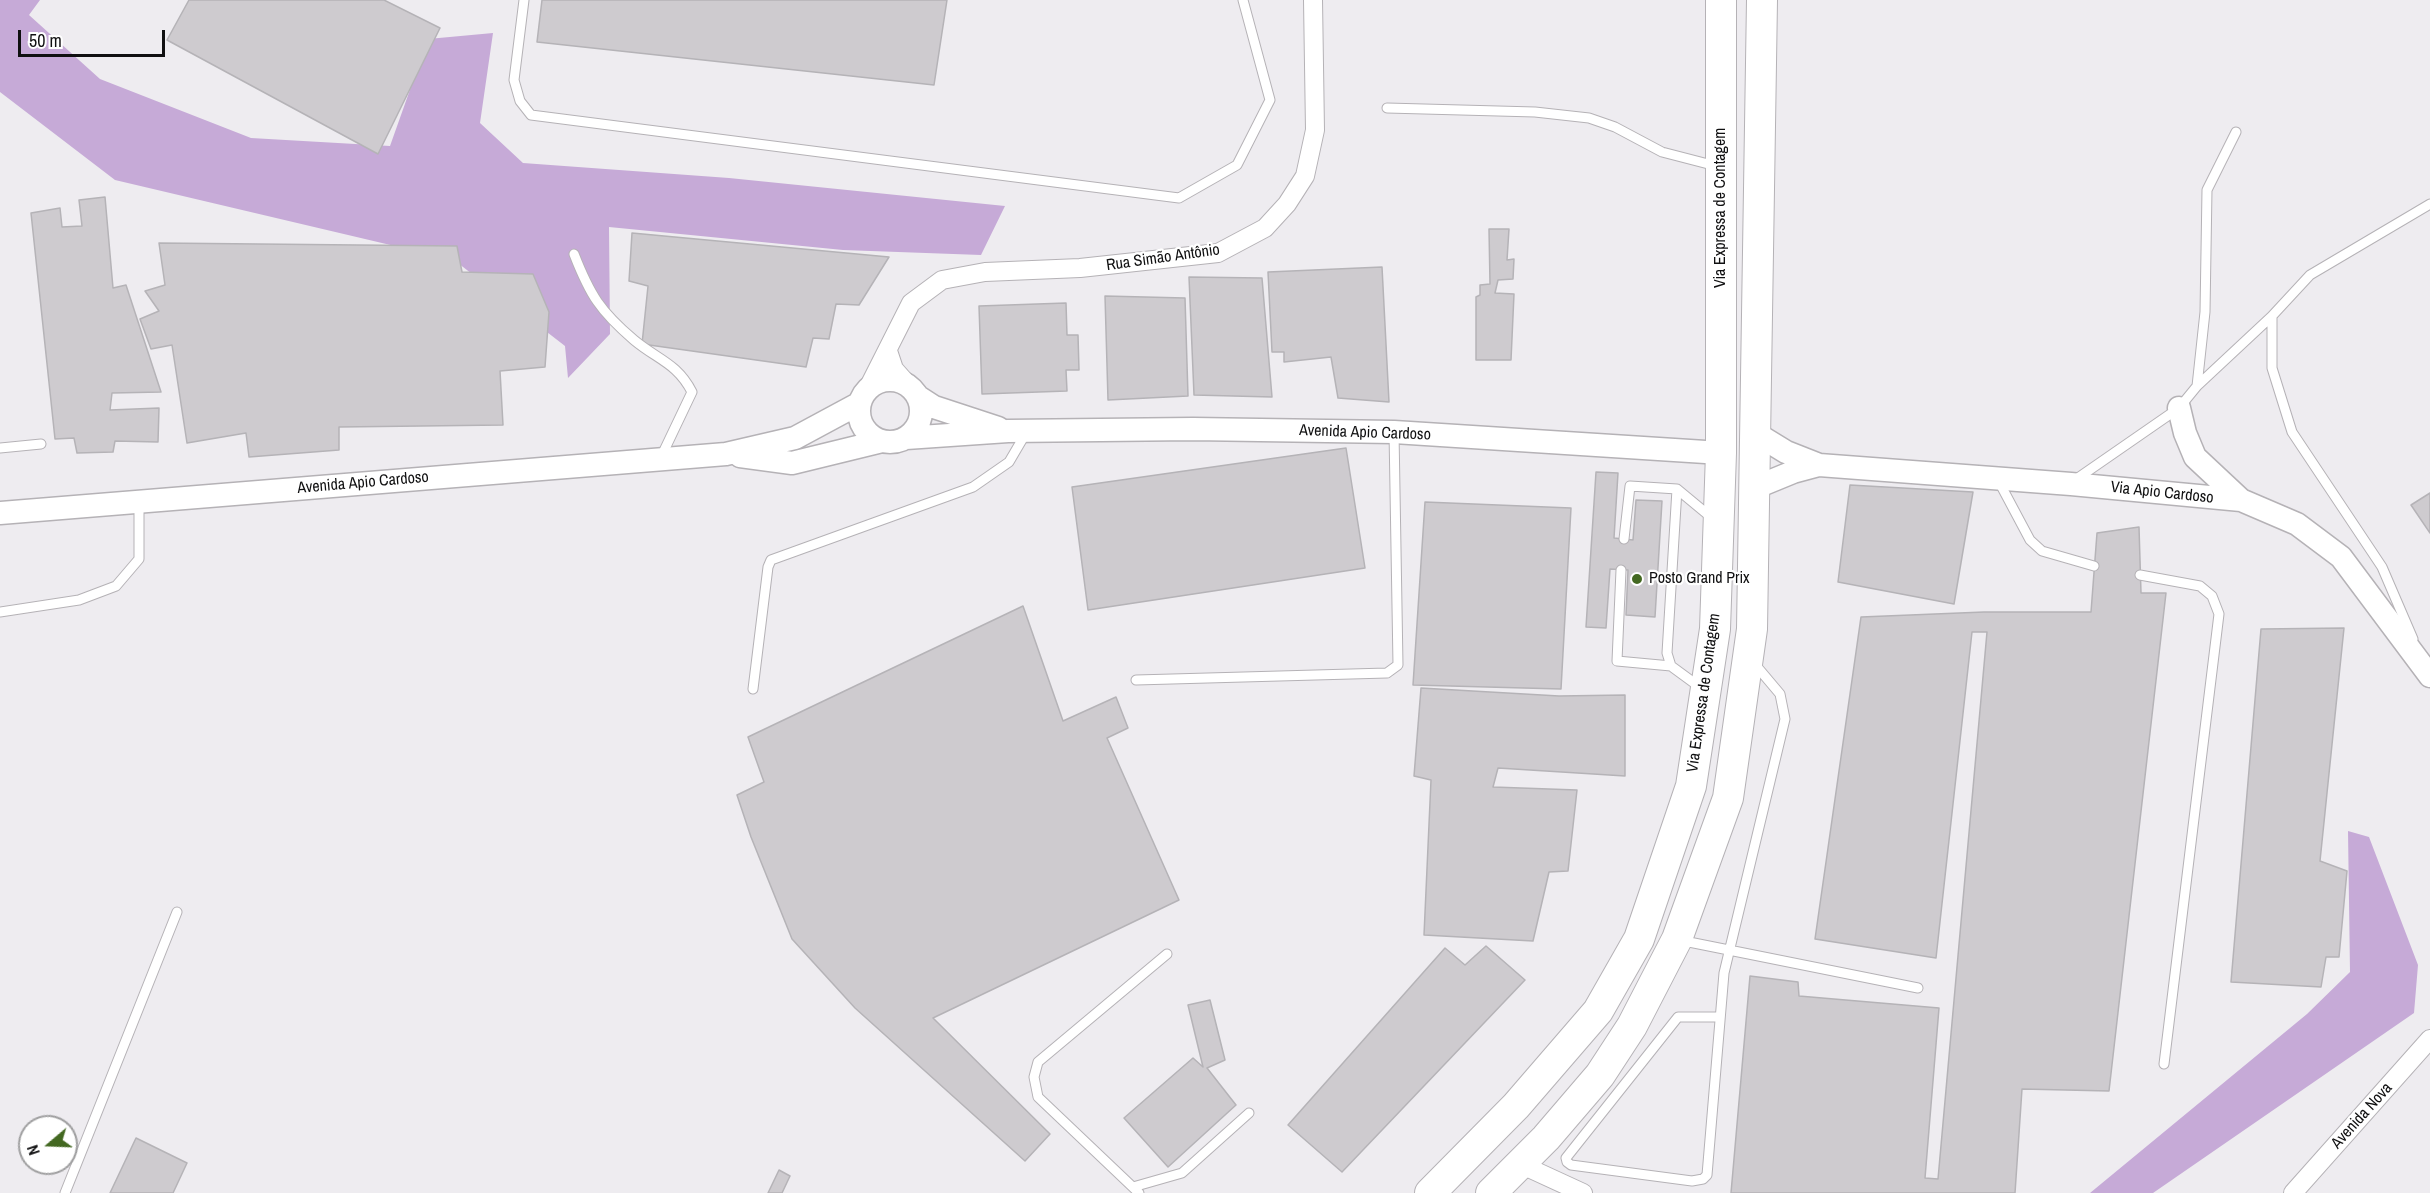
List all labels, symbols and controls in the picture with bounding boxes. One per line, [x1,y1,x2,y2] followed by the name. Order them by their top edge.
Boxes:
[21,18,168,56] scale bar
[29,28,62,53] text: 50 m
[1711,128,1731,288] street label: Via Expressa de Contagem
[1105,241,1221,275] street label: Rua Simão Antônio
[1299,421,1431,445] street label: Avenida Apio Cardoso
[297,468,429,498] street label: Avenida Apio Cardoso
[2110,478,2214,508] street label: Via Apio Cardoso
[1649,569,1750,589] place label: Posto Grand Prix
[1630,572,1644,586] marker: Posto Grand Prix
[1683,612,1725,774] street label: Via Expressa de Contagem
[2327,1079,2397,1153] street label: Avenida Nova
[18,1115,78,1175] north arrow
[21,1142,45,1158] text: N

